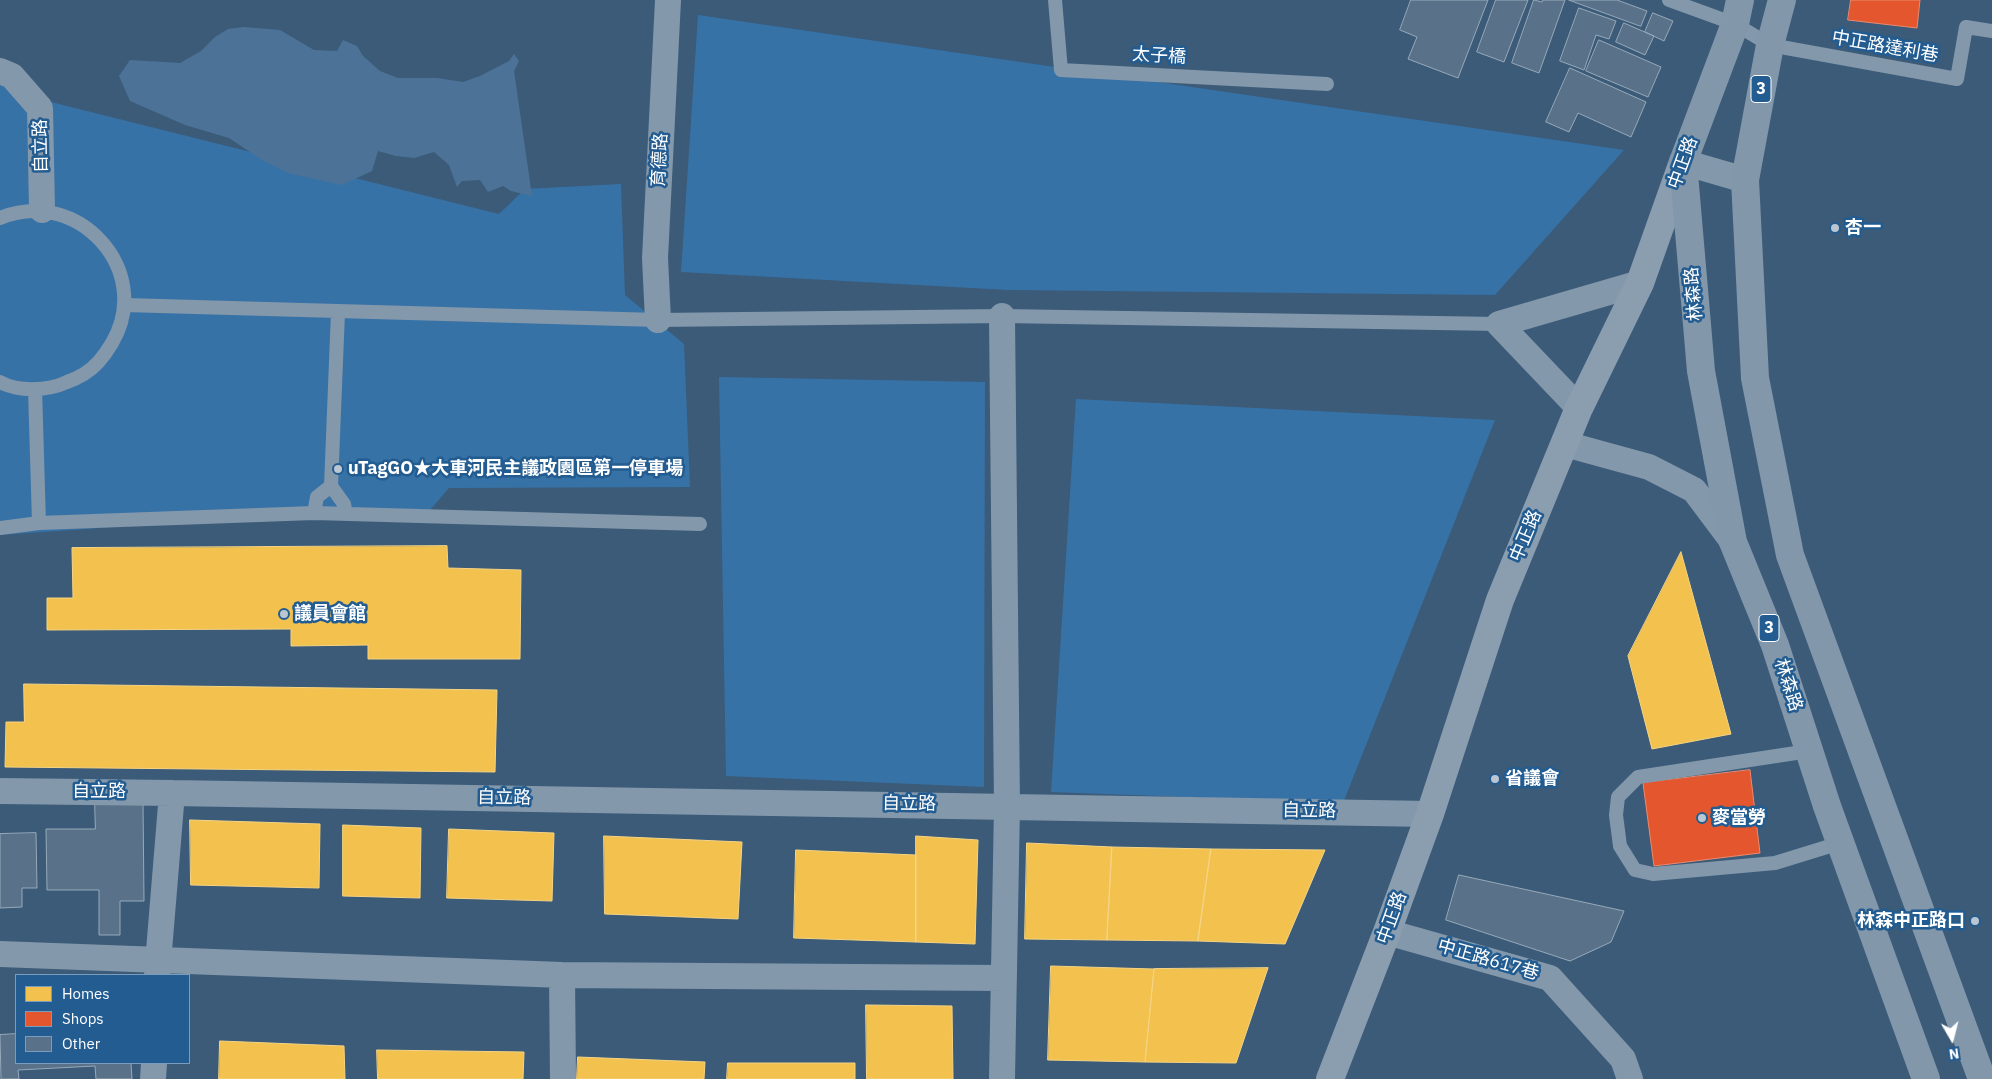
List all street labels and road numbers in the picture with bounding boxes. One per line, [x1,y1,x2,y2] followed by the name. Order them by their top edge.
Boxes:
[1830,27,1940,67] street label: 中正路達利巷
[1131,44,1187,68] street label: 太子橋
[1751,76,1771,102] road number: 3
[30,119,52,173] street label: 自立路
[648,132,672,188] street label: 育德路
[1664,134,1702,192] street label: 中正路
[1681,266,1707,322] street label: 林森路
[1506,507,1546,565] street label: 中正路
[1759,614,1779,641] road number: 3
[1769,656,1807,714] street label: 林森路
[72,781,126,803] street label: 自立路
[477,787,531,809] street label: 自立路
[882,793,936,815] street label: 自立路
[1282,800,1336,822] street label: 自立路
[1373,889,1411,947] street label: 中正路
[1435,935,1541,985] street label: 中正路617巷

